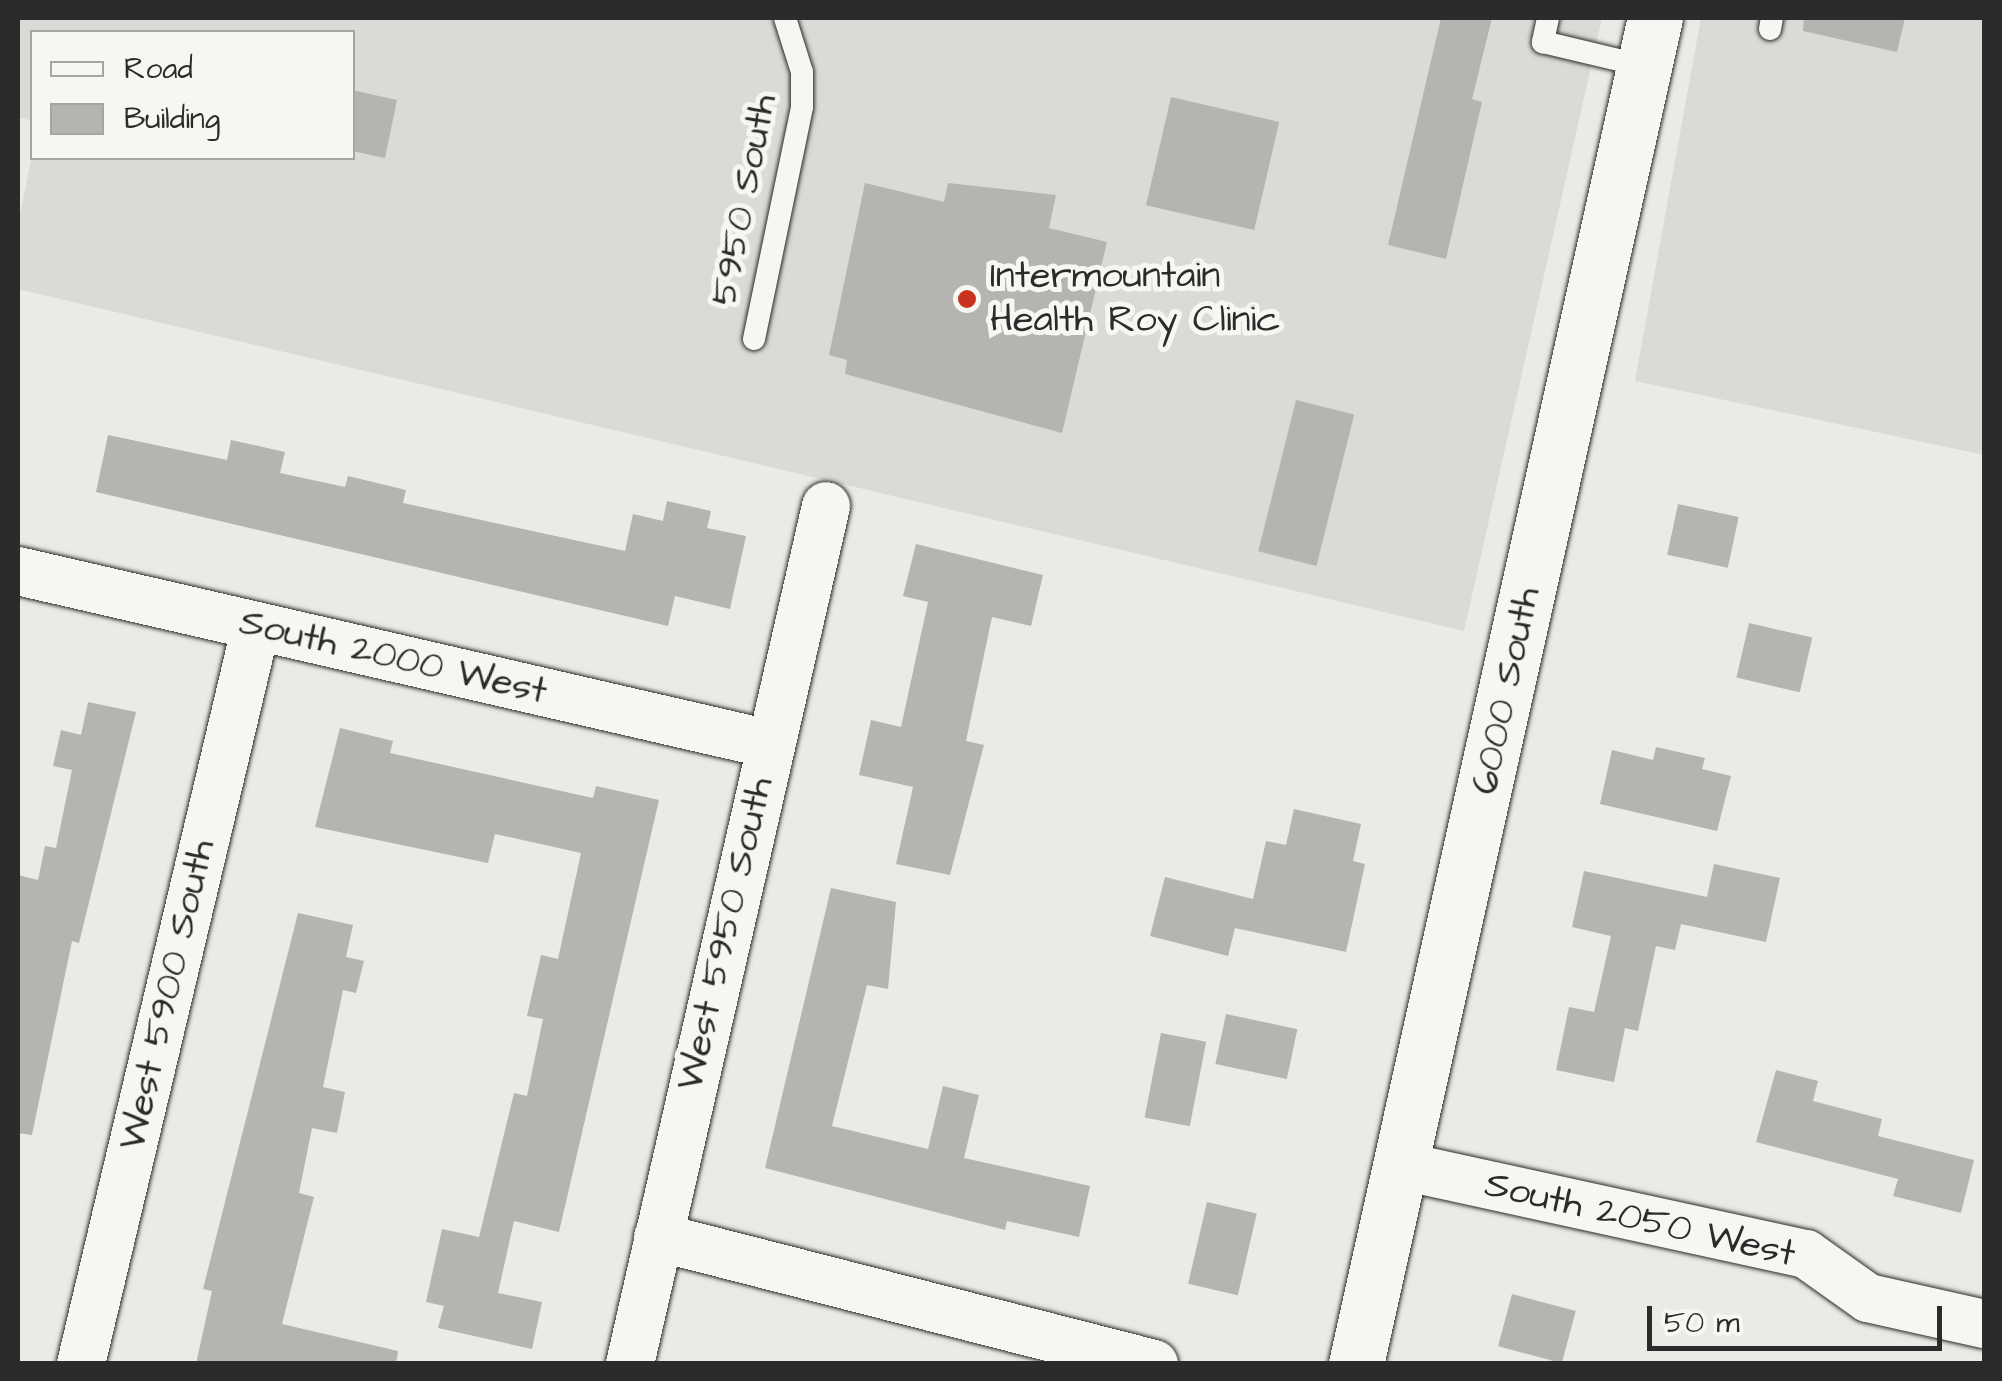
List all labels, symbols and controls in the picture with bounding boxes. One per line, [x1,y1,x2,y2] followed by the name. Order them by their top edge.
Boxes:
[30,30,355,160] legend
[124,48,193,90] text: Road
[702,91,788,309] street label: 5950 South
[124,98,220,140] text: Building
[990,254,1280,343] place label: Intermountain Health Roy Clinic
[954,286,980,312] marker: Intermountain Health Roy Clinic
[1463,583,1551,799] street label: 6000 South
[235,600,551,716] street label: South 2000 West
[668,773,784,1095] street label: West 5950 South
[110,835,226,1155] street label: West 5900 South
[1480,1162,1800,1278] street label: South 2050 West
[1652,1286,1947,1348] scale bar
[1664,1302,1740,1344] text: 50 m

